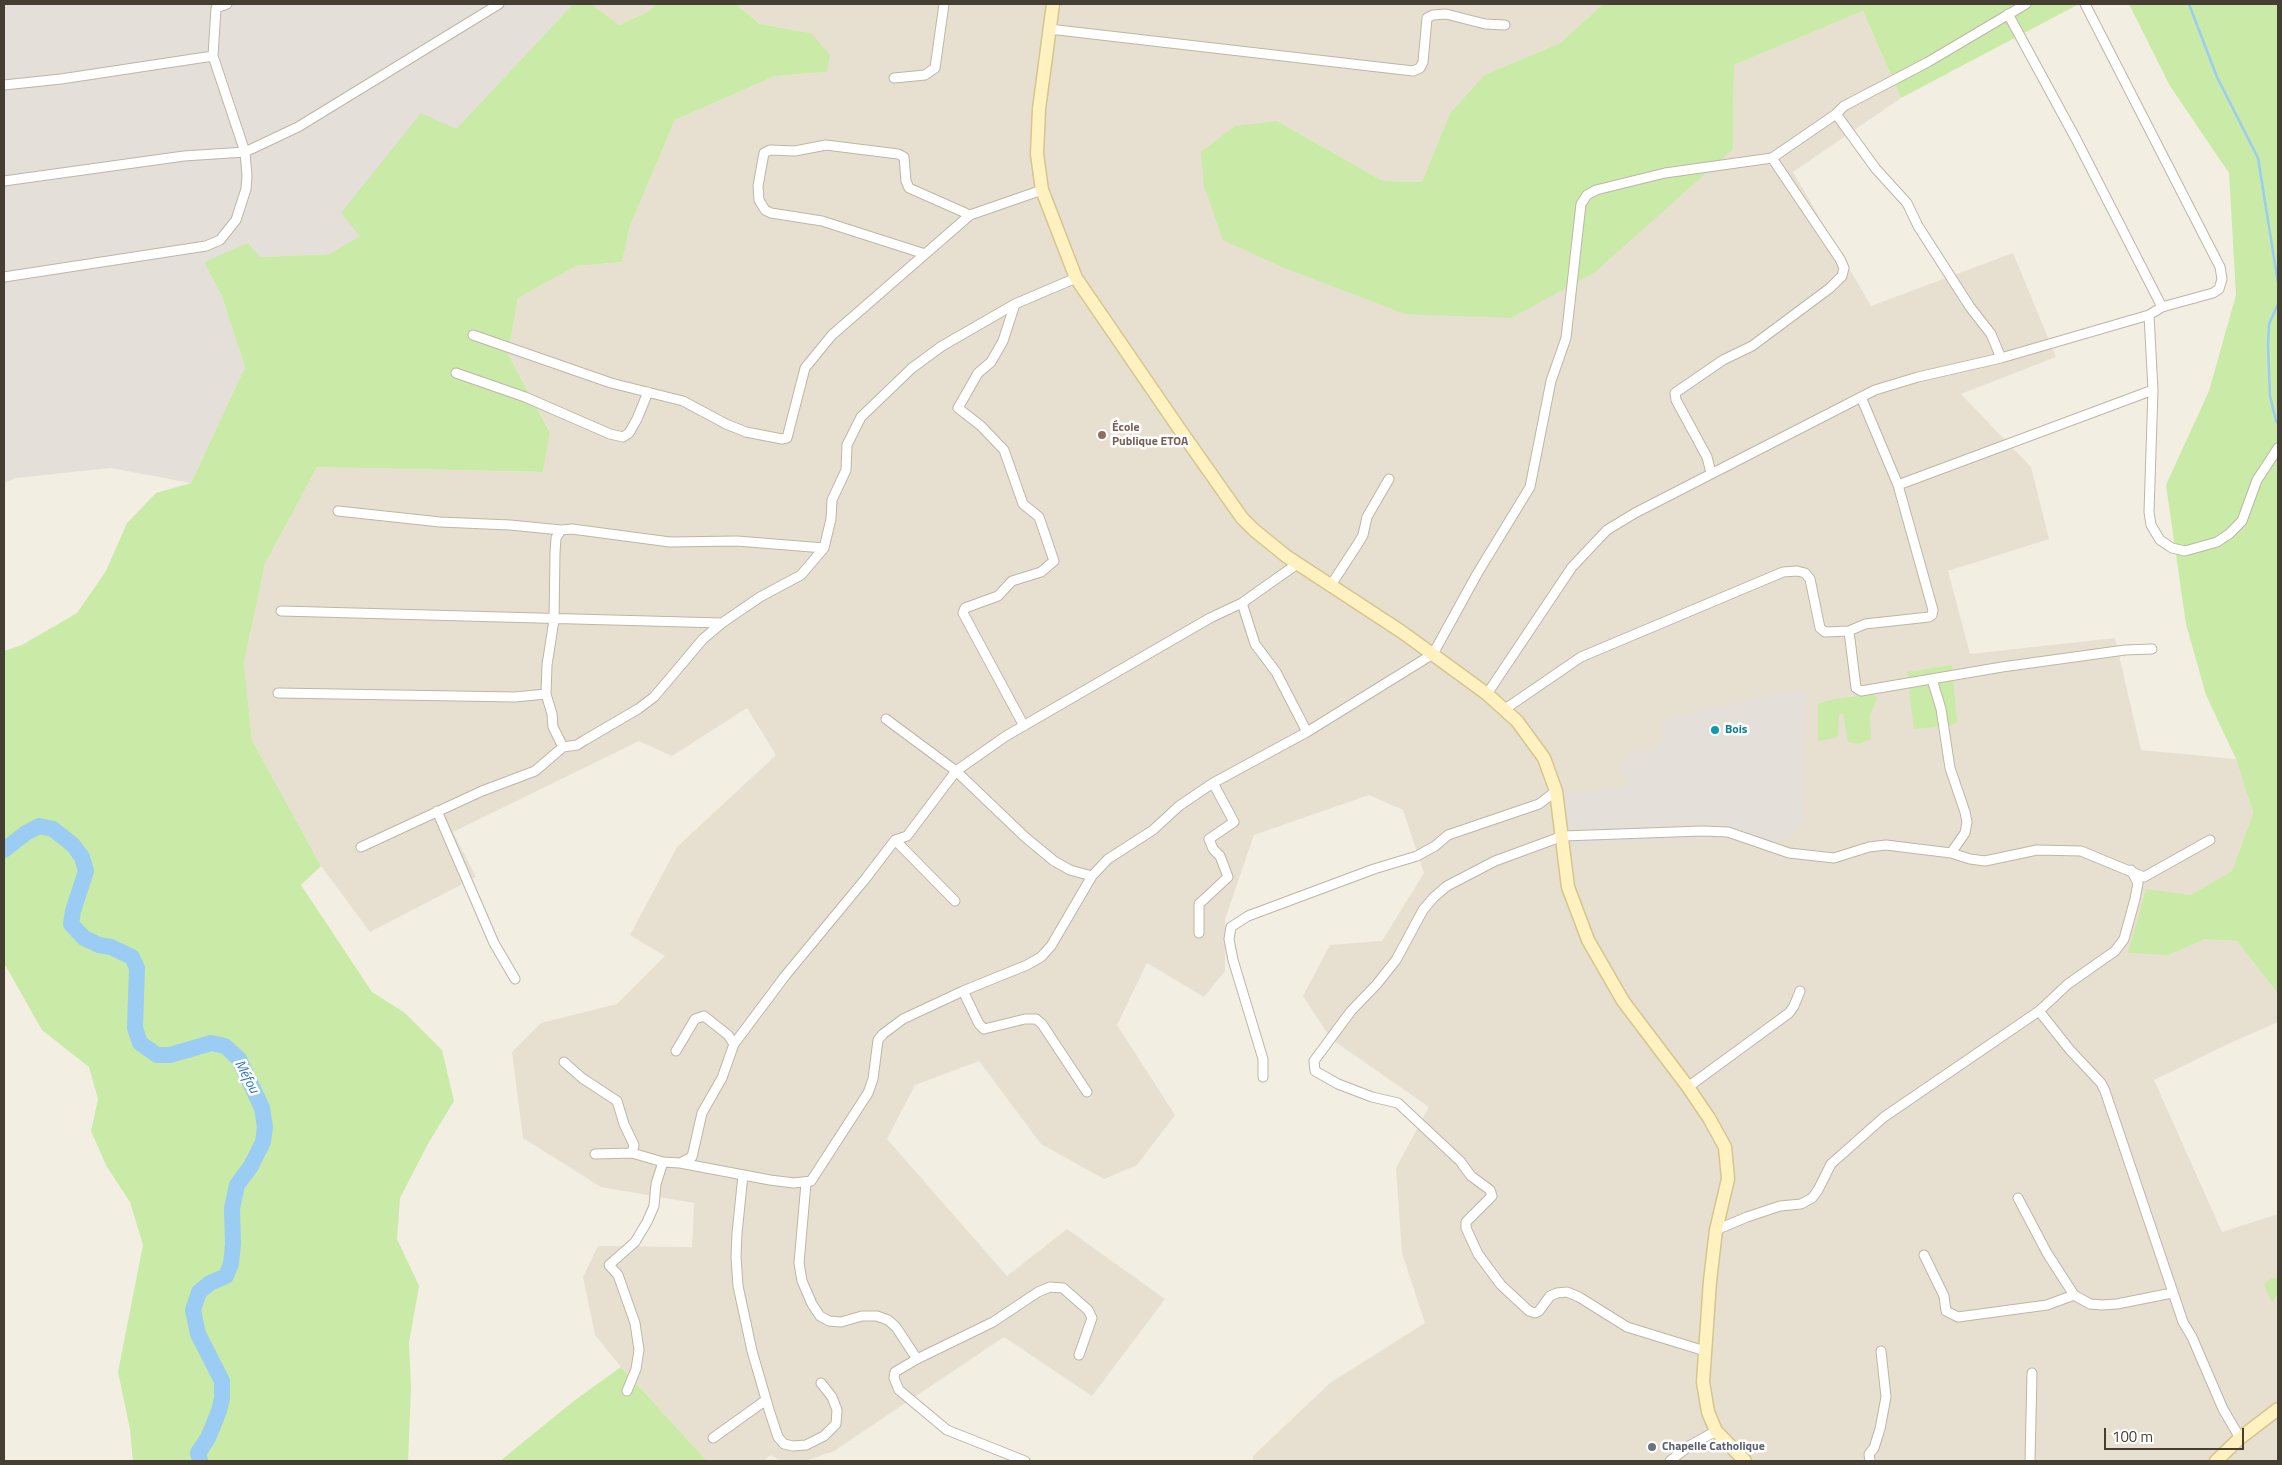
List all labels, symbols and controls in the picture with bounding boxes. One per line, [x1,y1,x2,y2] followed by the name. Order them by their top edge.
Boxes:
[1112,421,1188,449] place label: École Publique ETOA
[1096,429,1108,441] marker: École Publique ETOA
[1725,723,1747,737] place label: Bois
[1709,724,1721,736] marker: Bois
[230,1057,262,1097] water label: Méfou
[2107,1418,2247,1450] scale bar
[2112,1425,2153,1448] text: 100 m
[1662,1440,1765,1454] place label: Chapelle Catholique
[1646,1441,1658,1453] marker: Chapelle Catholique

